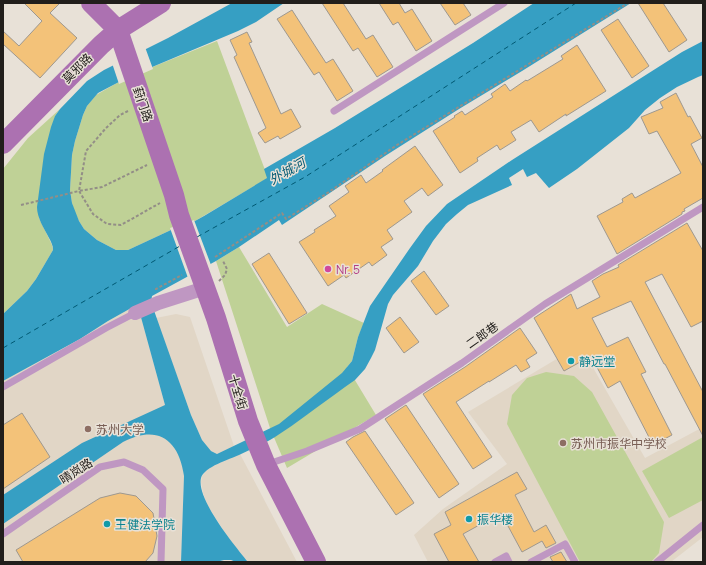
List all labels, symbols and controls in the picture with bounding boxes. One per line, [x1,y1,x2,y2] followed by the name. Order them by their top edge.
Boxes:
[58,49,96,87] street label: 莫邪路
[129,84,157,124] street label: 葑门路
[266,152,311,189] water label: 外城河
[336,261,360,278] place label: Nr. 5
[323,264,333,274] marker: Nr. 5
[462,318,502,352] street label: 二郎巷
[579,353,615,370] place label: 静远堂
[566,356,576,366] marker: 静远堂
[225,372,251,412] street label: 十全街
[96,421,144,438] place label: 苏州大学
[83,424,93,434] marker: 苏州大学
[571,435,667,452] place label: 苏州市振华中学校
[558,438,568,448] marker: 苏州市振华中学校
[56,454,96,488] street label: 晴岚路
[477,511,513,528] place label: 振华楼
[464,514,474,524] marker: 振华楼
[115,516,175,533] place label: 王健法学院
[102,519,112,529] marker: 王健法学院

